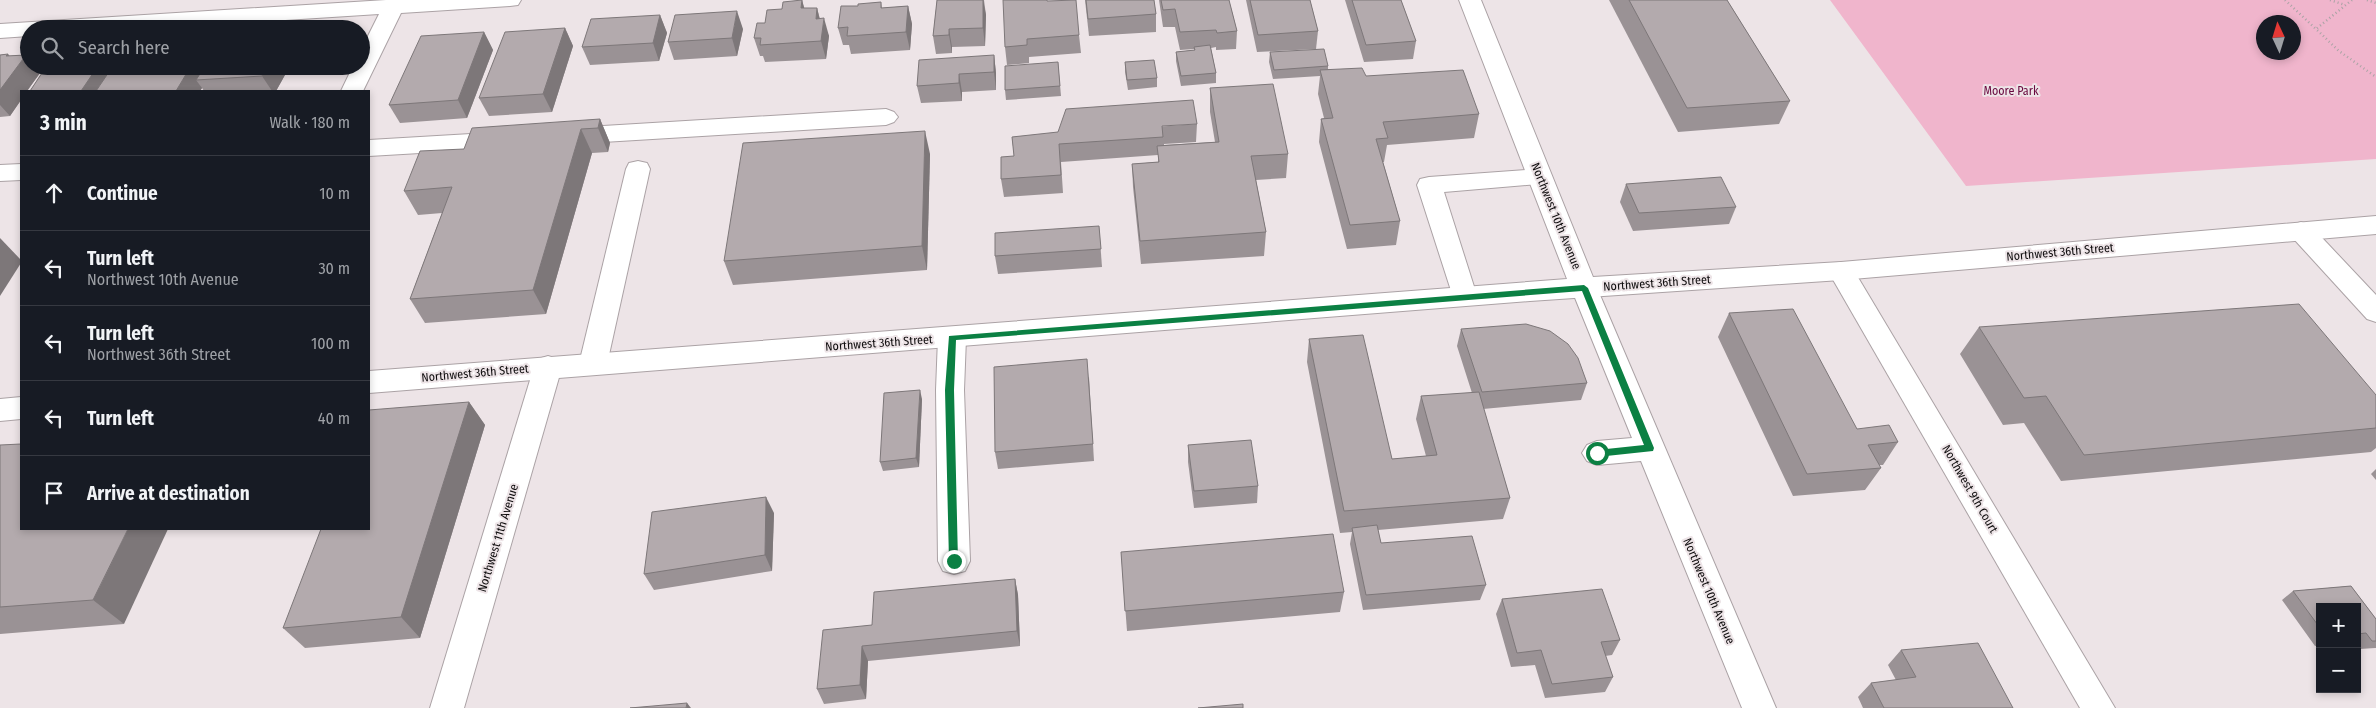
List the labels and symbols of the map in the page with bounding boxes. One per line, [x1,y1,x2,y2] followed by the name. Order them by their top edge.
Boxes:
[2256,15,2301,60] north arrow
[1983,84,2039,98] park label: Moore Park
[1528,161,1584,271] street label: Northwest 10th Avenue
[2006,240,2114,264] street label: Northwest 36th Street
[1603,272,1711,294] street label: Northwest 36th Street
[825,332,933,354] street label: Northwest 36th Street
[421,361,529,385] street label: Northwest 36th Street
[1586,442,1609,465] route start
[1939,443,2001,535] street label: Northwest 9th Court
[475,482,521,594] street label: Northwest 11th Avenue
[1680,536,1738,646] street label: Northwest 10th Avenue
[943,550,966,573] route end

